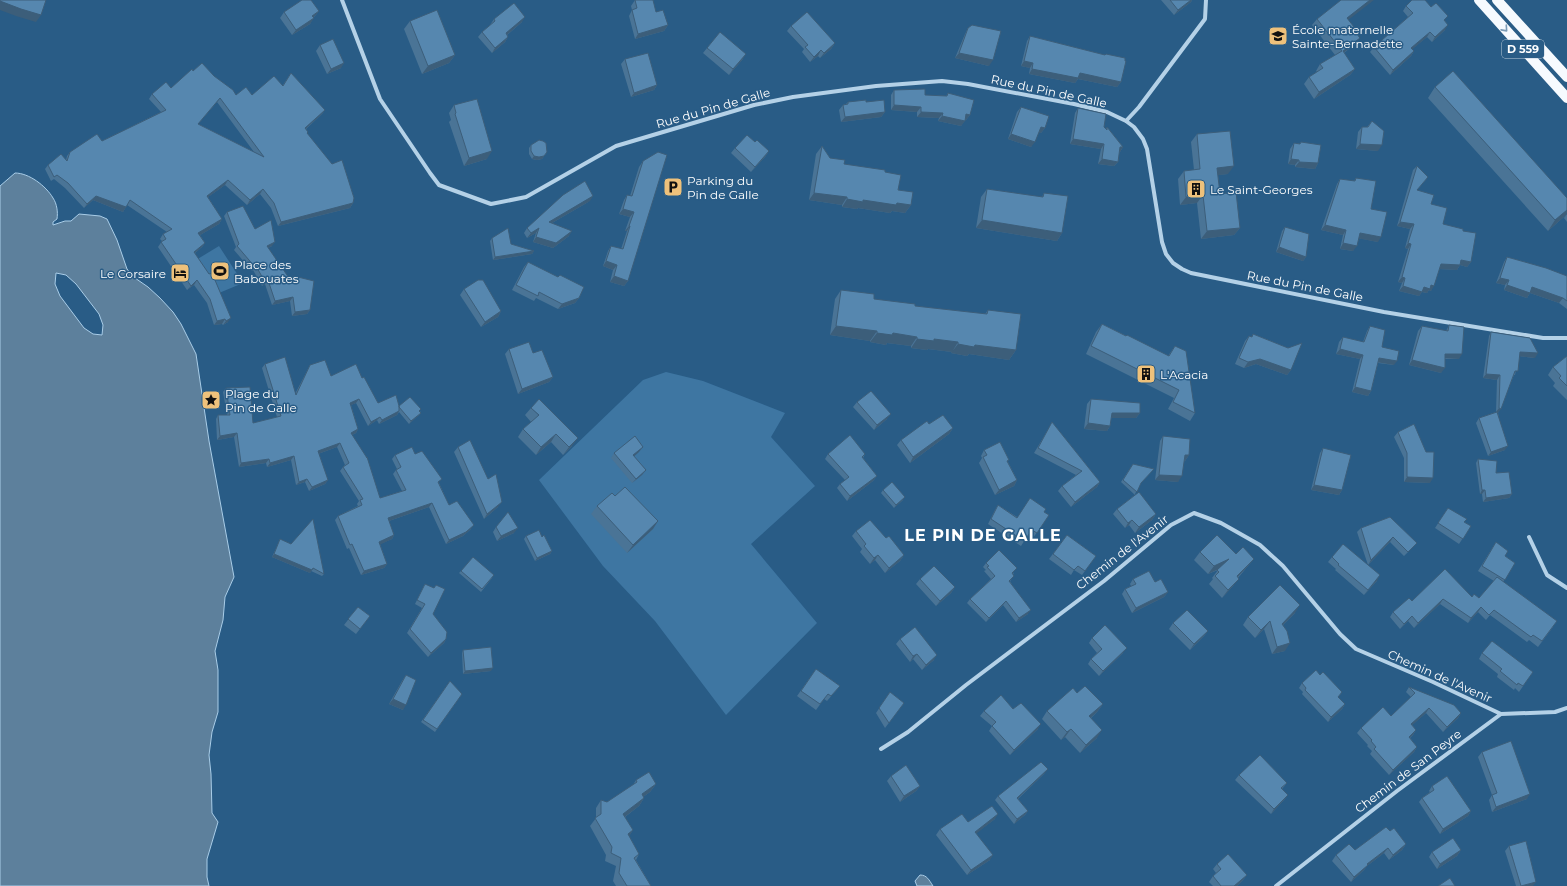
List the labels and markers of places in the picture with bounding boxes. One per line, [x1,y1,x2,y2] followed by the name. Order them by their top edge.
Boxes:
[1292,22,1403,51] place label: École maternelle Sainte-Bernadette
[1267,25,1289,47] school or university icon: École maternelle Sainte-Bernadette
[687,173,759,202] place label: Parking du Pin de Galle
[662,176,684,198] parking icon: Parking du Pin de Galle
[1185,178,1207,200] building icon: Le Saint-Georges
[1210,182,1313,197] place label: Le Saint-Georges
[234,257,299,286] place label: Place des Babouates
[209,260,231,282] sports icon: Place des Babouates
[169,262,191,284] hotel icon: Le Corsaire
[100,266,166,281] place label: Le Corsaire
[1135,363,1157,385] building icon: L'Acacia
[1160,367,1208,382] place label: L'Acacia
[225,386,297,415] place label: Plage du Pin de Galle
[200,389,222,411] place icon: Plage du Pin de Galle

